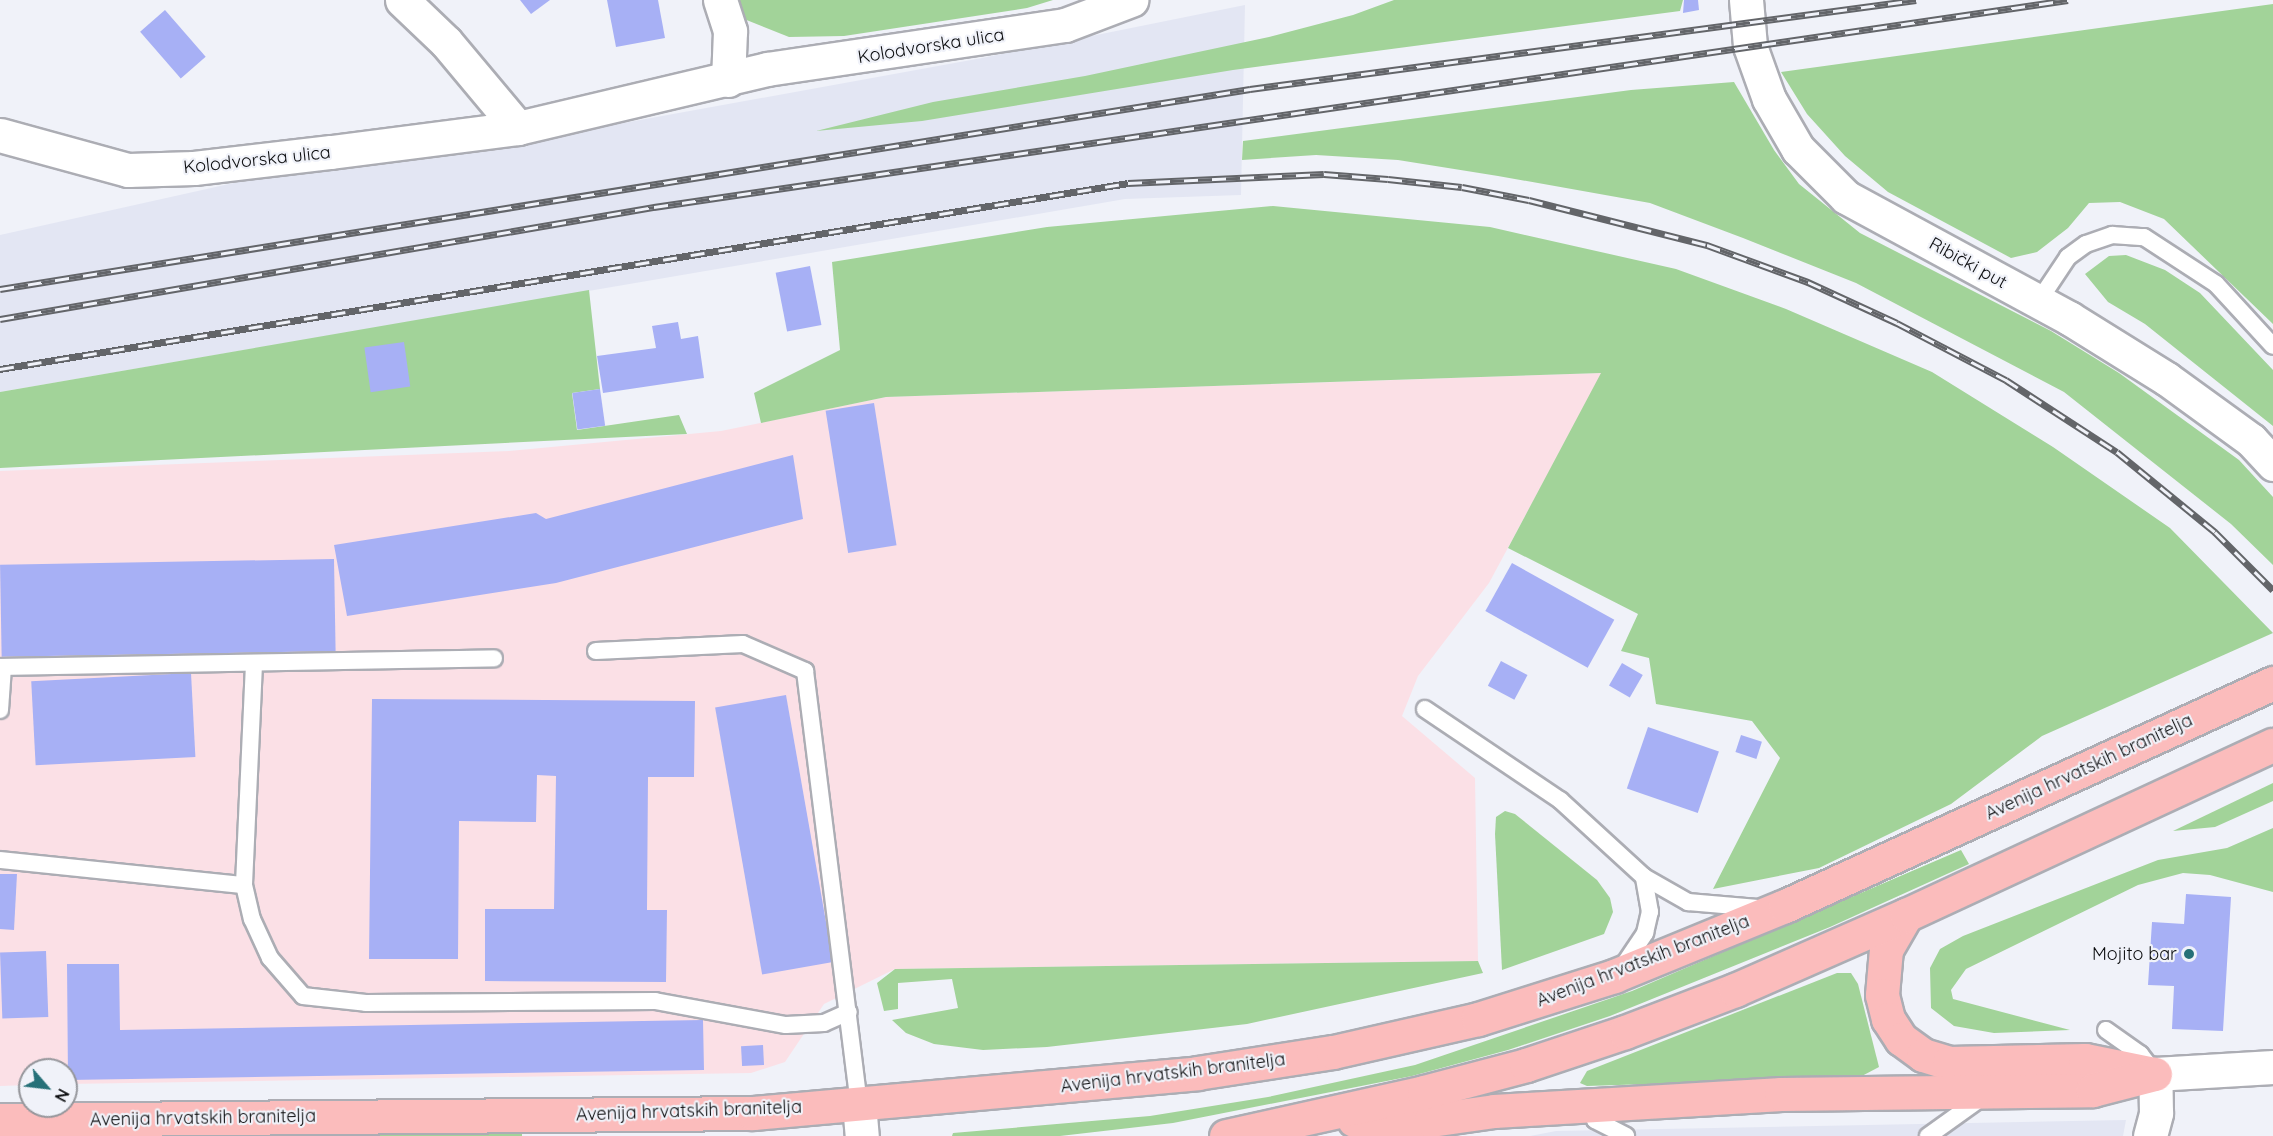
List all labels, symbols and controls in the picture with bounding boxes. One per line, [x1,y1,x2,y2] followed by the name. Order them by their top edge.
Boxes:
[856,24,1006,68] street label: Kolodvorska ulica
[182,142,332,178] street label: Kolodvorska ulica
[1925,233,2011,293] street label: Ribički put
[1982,709,2196,825] street label: Avenija hrvatskih branitelja
[1534,910,1752,1012] street label: Avenija hrvatskih branitelja
[2092,943,2177,965] place label: Mojito bar
[2182,947,2196,961] marker: Mojito bar
[1059,1048,1287,1098] street label: Avenija hrvatskih branitelja
[18,1058,78,1118] north arrow
[51,1086,74,1105] text: N
[576,1096,802,1126] street label: Avenija hrvatskih branitelja
[90,1105,316,1131] street label: Avenija hrvatskih branitelja

